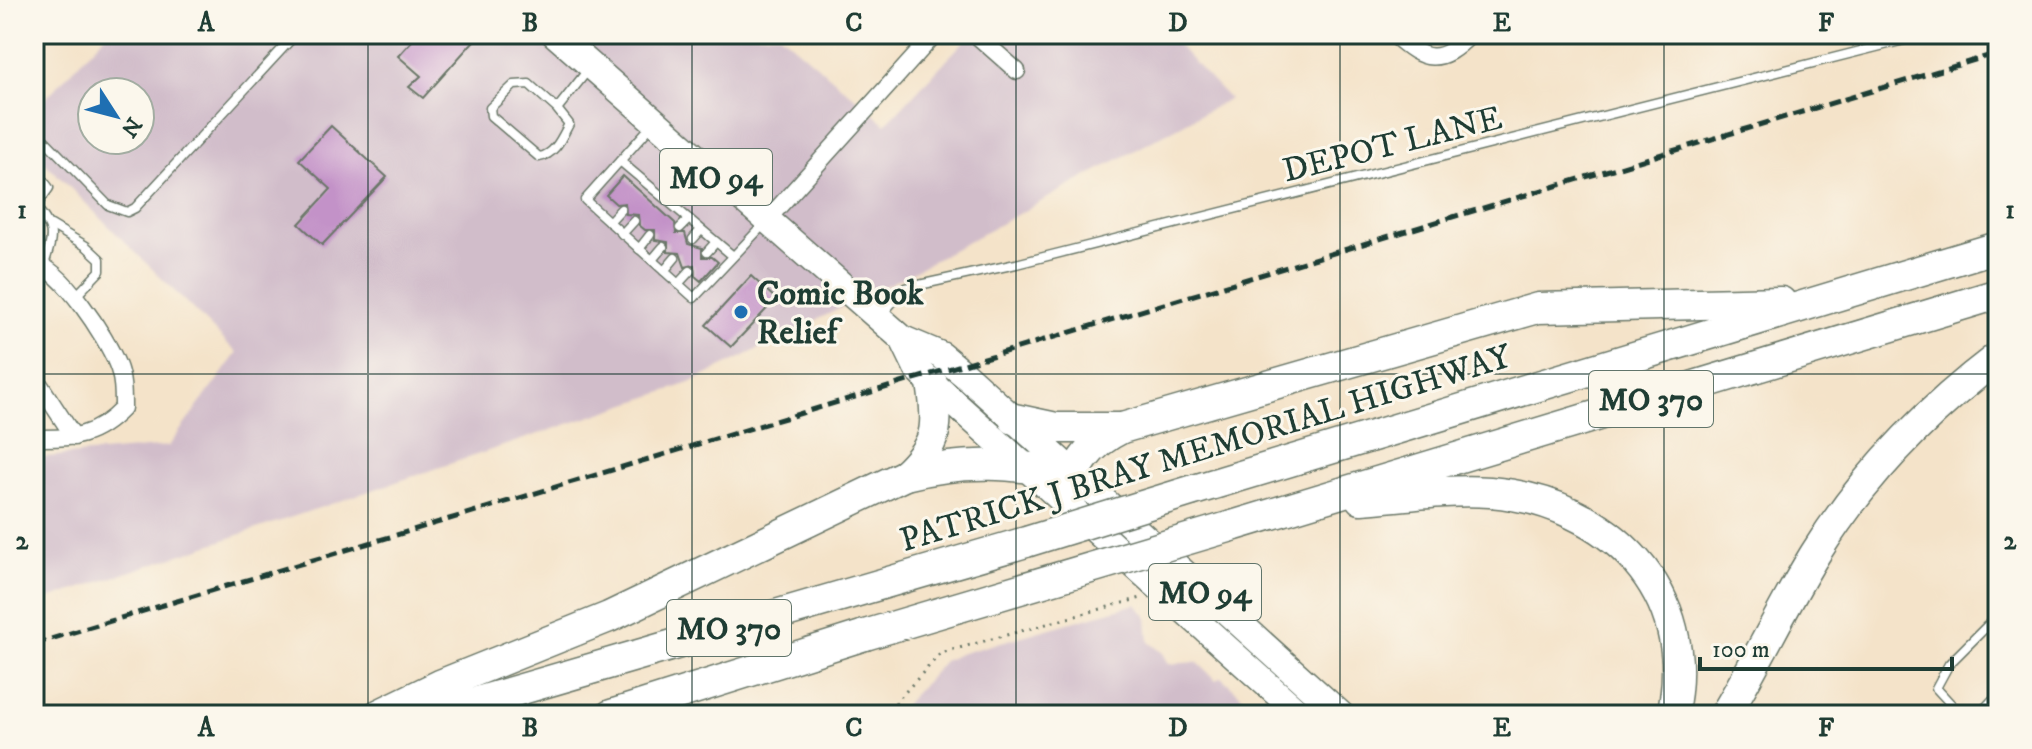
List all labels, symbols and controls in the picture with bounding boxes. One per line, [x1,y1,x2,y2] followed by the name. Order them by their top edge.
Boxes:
[197,7,216,40] text: A
[522,7,538,40] text: B
[845,7,863,40] text: C
[1168,7,1188,40] text: D
[1493,7,1511,40] text: E
[1818,7,1835,40] text: F
[76,76,156,156] north arrow
[1278,97,1507,192] street label: DEPOT LANE
[115,112,147,142] text: N
[660,149,772,205] road number: MO 94
[17,194,27,227] text: 1
[2005,194,2015,227] text: 1
[757,273,925,354] place label: Comic Book Relief
[732,303,750,321] marker: Comic Book Relief
[895,336,1517,562] street label: PATRICK J BRAY MEMORIAL HIGHWAY
[1589,371,1713,427] road number: MO 370
[16,525,30,558] text: 2
[2004,525,2018,558] text: 2
[1149,564,1261,620] road number: MO 94
[667,600,791,656] road number: MO 370
[1700,621,1952,671] scale bar
[1712,635,1770,665] text: 100 m
[197,712,216,745] text: A
[522,712,538,745] text: B
[845,712,863,745] text: C
[1168,712,1188,745] text: D
[1493,712,1511,745] text: E
[1818,712,1835,745] text: F

